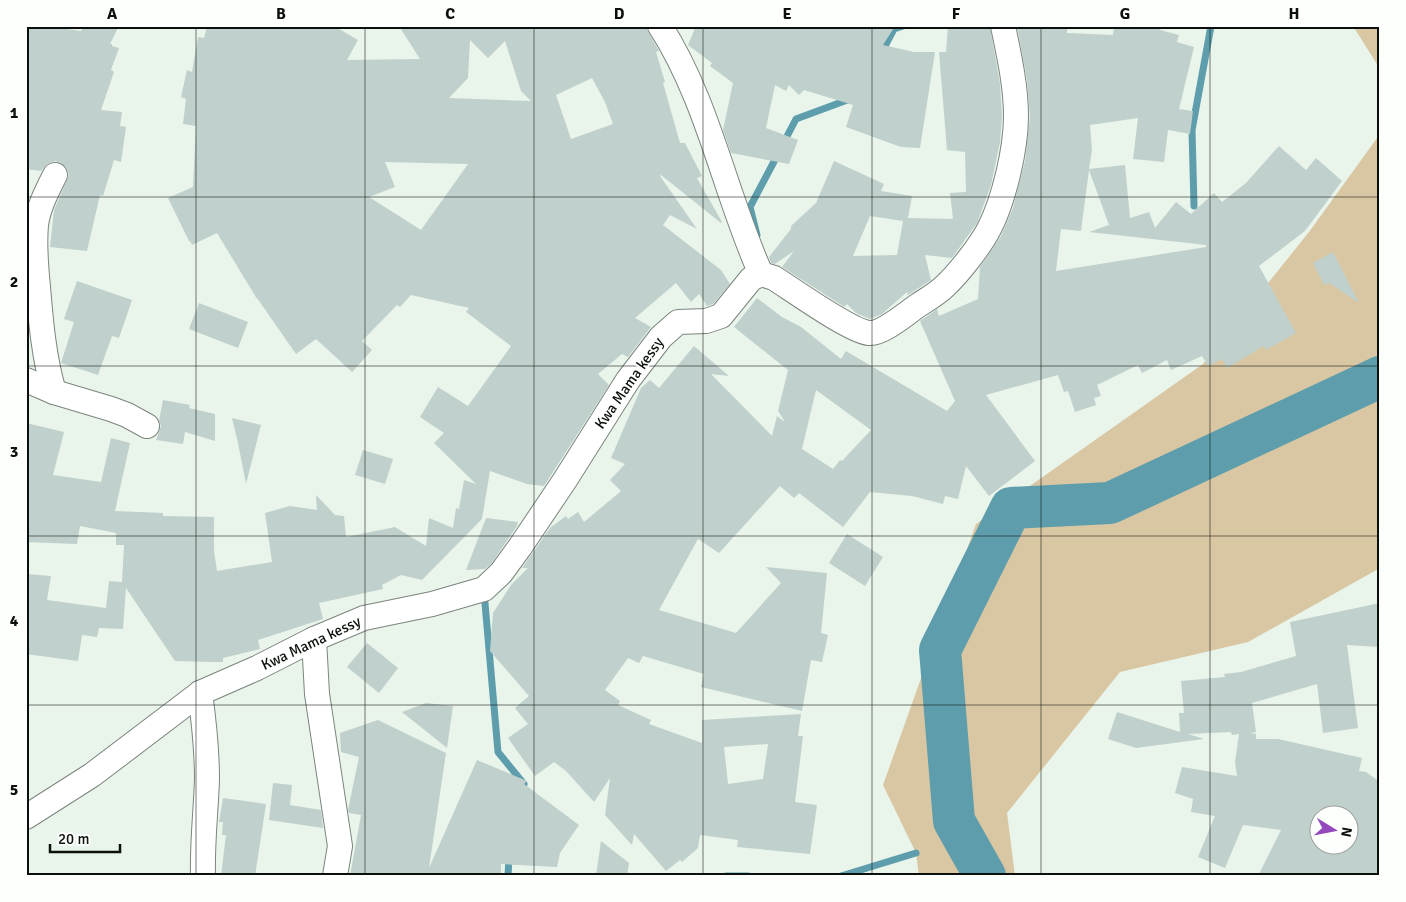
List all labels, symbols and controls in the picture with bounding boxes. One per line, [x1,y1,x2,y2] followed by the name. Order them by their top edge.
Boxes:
[107,4,118,24] text: A
[276,4,286,24] text: B
[445,4,455,24] text: C
[614,4,625,24] text: D
[782,4,792,24] text: E
[952,4,961,24] text: F
[1120,4,1130,24] text: G
[1289,4,1299,24] text: H
[10,103,19,123] text: 1
[10,272,18,292] text: 2
[591,334,667,432] street label: Kwa Mama kessy
[10,442,18,462] text: 3
[10,611,19,631] text: 4
[258,612,364,674] street label: Kwa Mama kessy
[10,780,18,800] text: 5
[1308,804,1358,854] north arrow
[50,822,120,854] scale bar
[1337,826,1356,838] text: N
[58,830,89,848] text: 20 m

